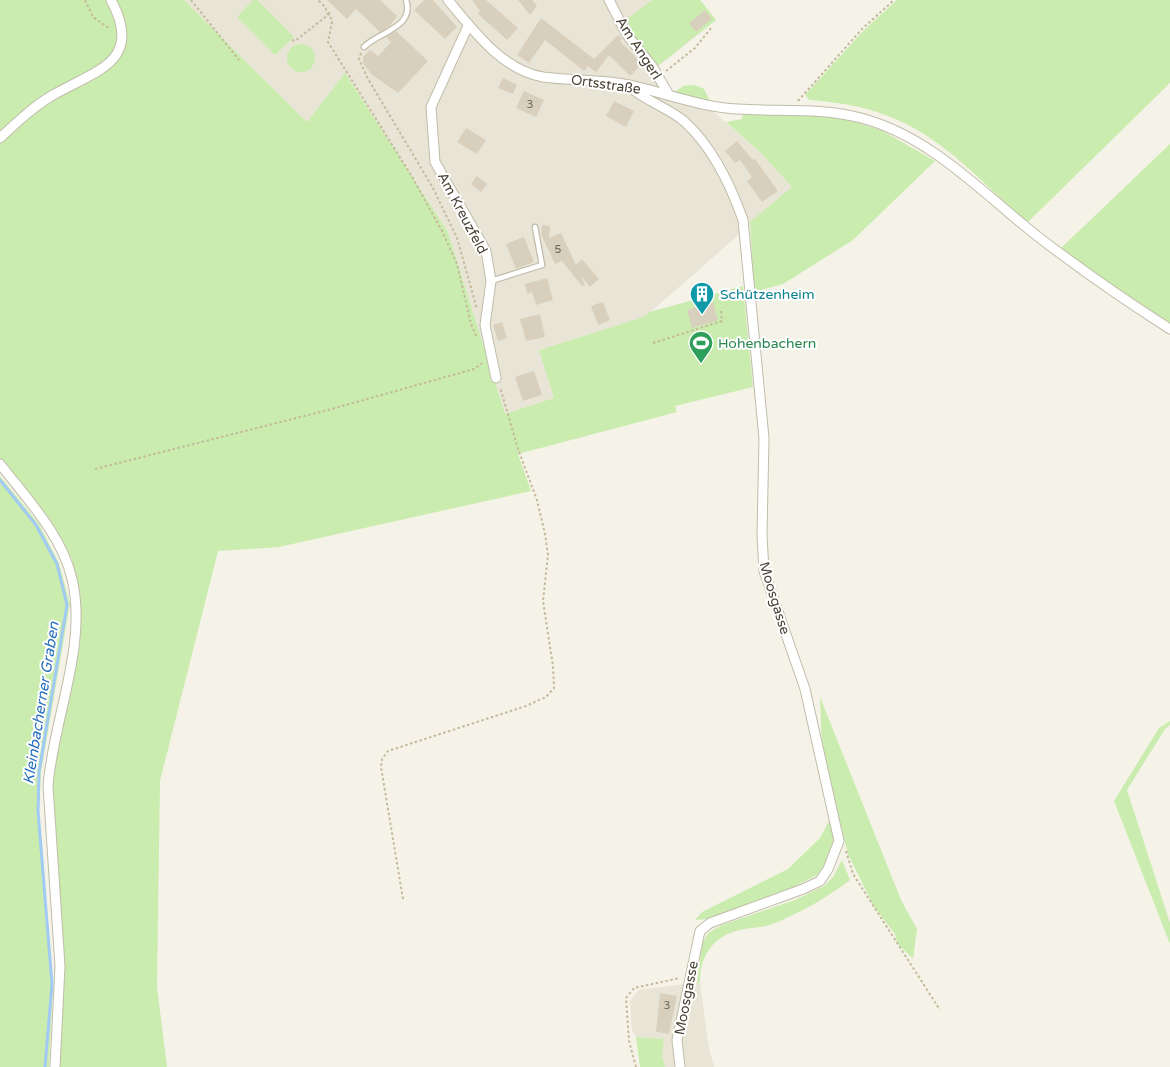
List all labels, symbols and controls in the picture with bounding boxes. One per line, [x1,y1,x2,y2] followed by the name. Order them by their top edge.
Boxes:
[612,14,665,83] street label: Am Angerl
[570,71,642,98] street label: Ortsstraße
[527,98,534,111] house number: 3
[434,170,491,257] street label: Am Kreuzfeld
[555,243,562,256] house number: 5
[689,281,715,315] building icon: Schützenheim
[720,286,815,303] place label: Schützenheim
[688,330,714,364] sports icon: Hohenbachern
[718,335,816,352] place label: Hohenbachern
[755,560,794,637] street label: Moosgasse
[19,620,63,786] water label: Kleinbacherner Graben
[671,960,702,1037] street label: Moosgasse
[664,999,671,1012] house number: 3

